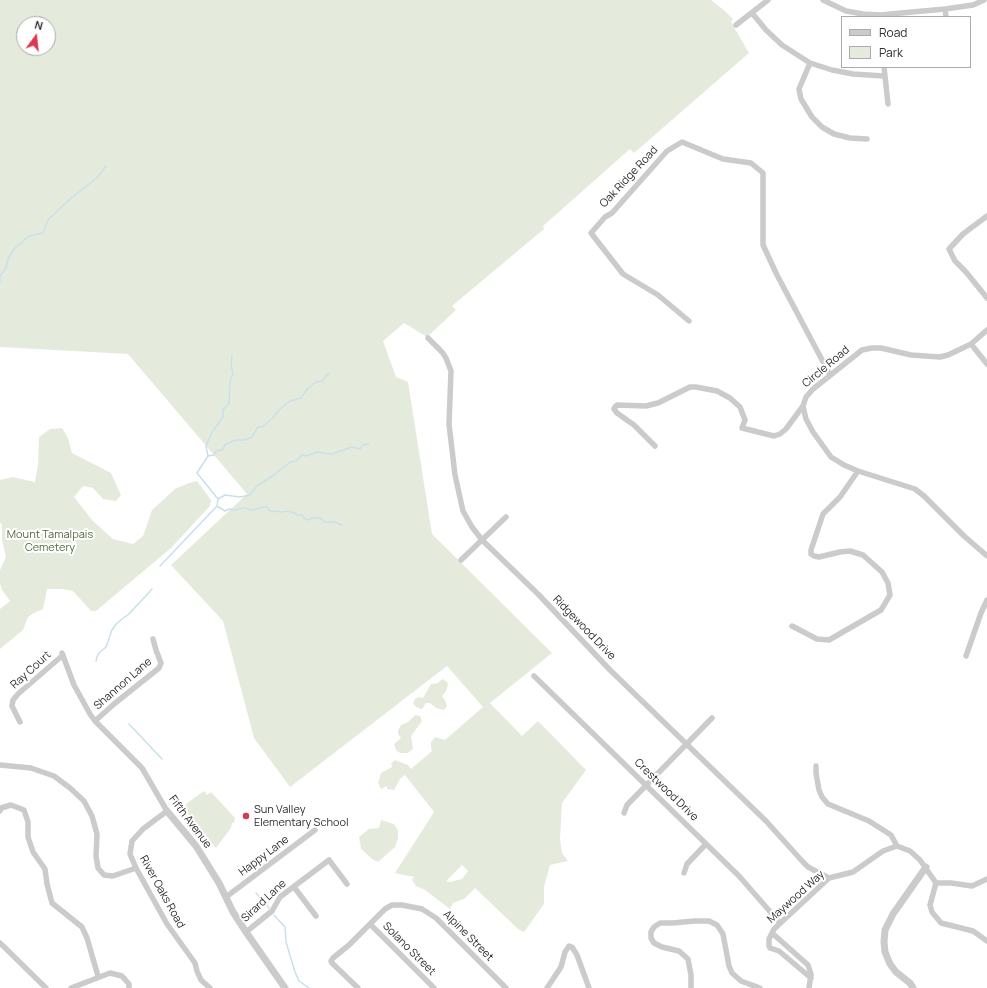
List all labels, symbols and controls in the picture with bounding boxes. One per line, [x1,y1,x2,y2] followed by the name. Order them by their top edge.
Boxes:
[16,16,56,56] north arrow
[841,16,971,68] legend
[33,17,45,33] text: N
[879,24,907,41] text: Road
[879,44,903,61] text: Park
[597,144,661,210] street label: Oak Ridge Road
[800,343,852,391] street label: Circle Road
[7,528,93,554] park label: Mount Tamalpais Cemetery
[550,593,618,663] street label: Ridgewood Drive
[8,648,54,692] street label: Ray Court
[91,655,155,713] street label: Shannon Lane
[631,756,701,824] street label: Crestwood Drive
[166,793,214,851] street label: Fifth Avenue
[254,803,349,829] place label: Sun Valley Elementary School
[241,811,251,821] marker: Sun Valley Elementary School
[236,833,292,879] street label: Happy Lane
[137,853,187,931] street label: River Oaks Road
[765,868,827,926] street label: Maywood Way
[239,877,289,925] street label: Sirard Lane
[440,908,496,964] street label: Alpine Street
[380,920,438,978] street label: Solano Street

